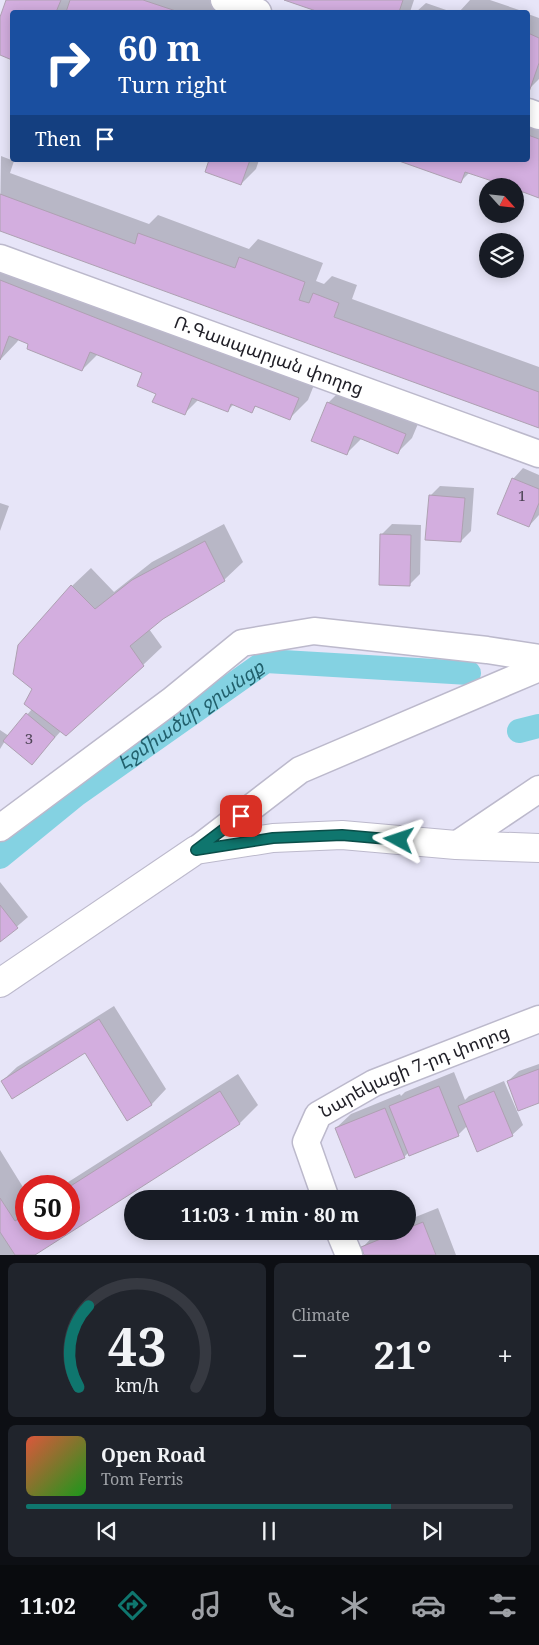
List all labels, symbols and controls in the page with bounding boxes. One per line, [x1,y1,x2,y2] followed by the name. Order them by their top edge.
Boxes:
[118,24,201,71] text: 60 m
[35,30,100,95] icon: right
[118,69,227,99] text: Turn right
[91,125,119,153] icon: arrive
[35,126,81,152] text: Then
[479,178,524,222] north arrow
[479,178,524,278] map controls
[479,233,524,278] button: layers
[171,309,367,400] street label: Ռ.Գասպարյան փողոց
[518,485,526,505] house number: 1
[112,653,269,775] water label: Էջմիածնի ջրանցք
[25,728,33,748] house number: 3
[220,795,262,837] pin
[227,802,255,830] icon: arrive
[372,813,424,865] position arrow
[315,1019,512,1123] street label: Նարեկացի 7-րդ փողոց
[15,1175,80,1240] speed limit sign: 50
[181,1202,359,1228] text: 11:03 · 1 min · 80 m
[292,1304,350,1326] text: Climate
[107,1310,166,1381] text: 43
[373,1328,432,1380] text: 21°
[292,1336,308,1374] text: −
[497,1336,513,1374] text: +
[115,1373,159,1397] text: km/h
[101,1442,206,1468] text: Open Road
[101,1468,183,1490] text: Tom Ferris
[93,1517,121,1545] icon: previous
[255,1517,283,1545] icon: pause
[418,1517,446,1545] icon: next
[115,1588,150,1623] icon: directions
[189,1588,224,1623] icon: music
[263,1588,298,1623] icon: phone
[337,1588,372,1623] icon: climate
[411,1588,446,1623] icon: car
[485,1588,520,1623] icon: filters
[19,1590,76,1620] text: 11:02

